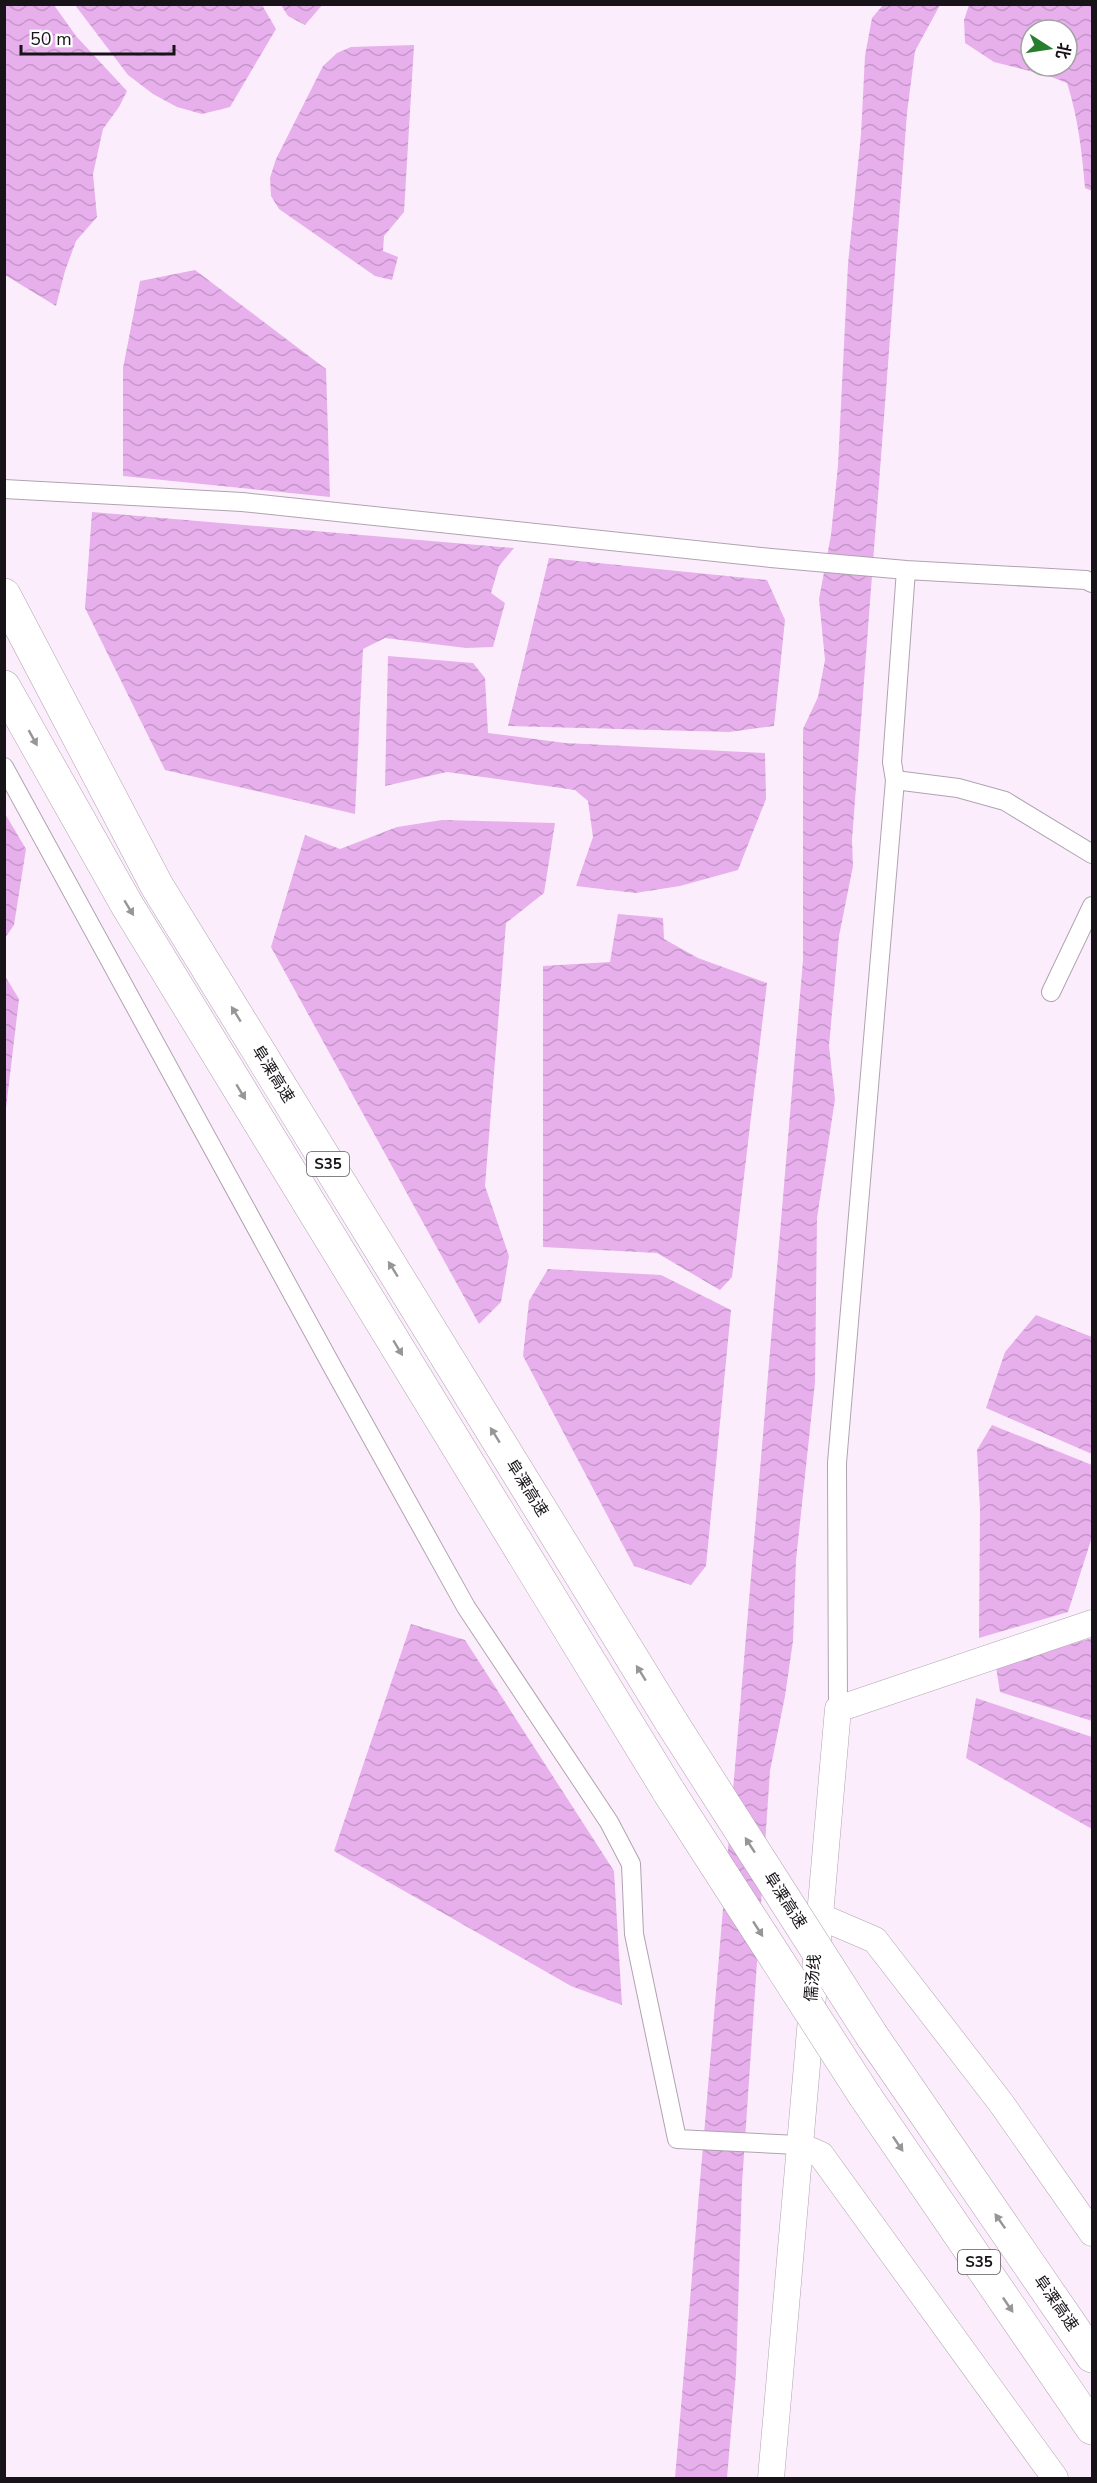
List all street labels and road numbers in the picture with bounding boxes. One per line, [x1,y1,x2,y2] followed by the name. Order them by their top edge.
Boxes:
[247,1041,299,1107] street label: 阜溧高速
[307,1152,349,1176] road number: S35
[501,1455,553,1521] street label: 阜溧高速
[758,1867,812,1933] street label: 阜溧高速
[800,1953,826,2003] street label: 儒汤线
[958,2250,1000,2274] road number: S35
[1029,2270,1083,2336] street label: 阜溧高速

